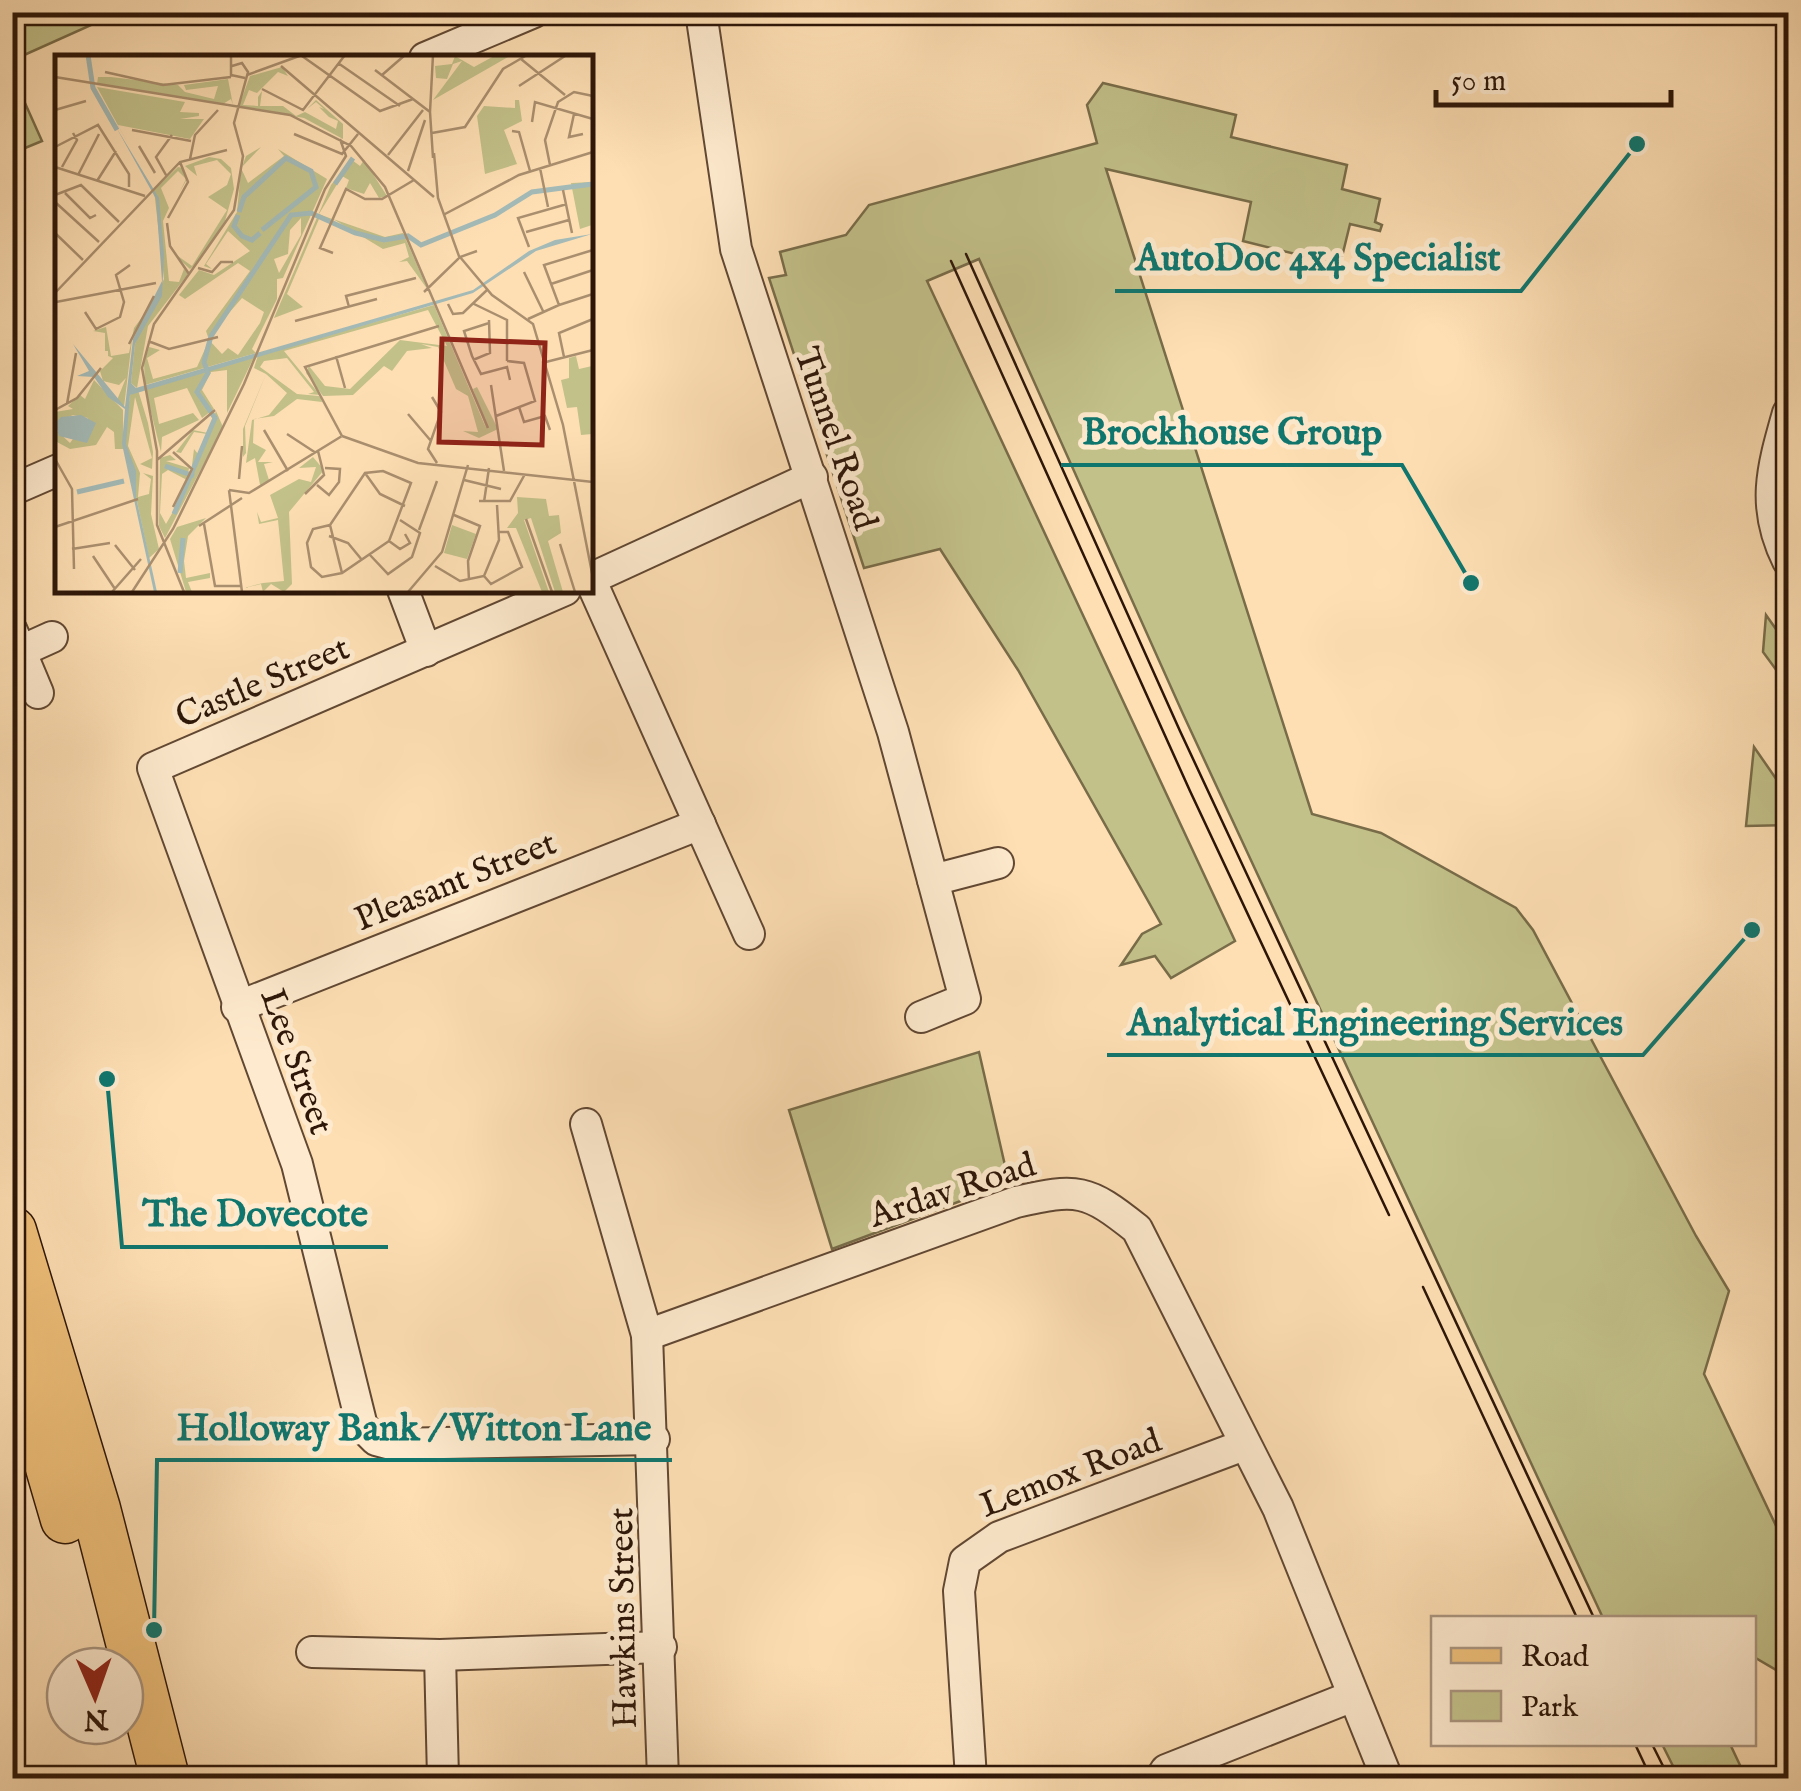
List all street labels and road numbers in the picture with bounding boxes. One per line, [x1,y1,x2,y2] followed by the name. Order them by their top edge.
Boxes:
[782,342,887,536] street label: Tunnel Road
[169,627,357,740] street label: Castle Street
[349,821,563,943] street label: Pleasant Street
[249,983,343,1141] street label: Lee Street
[863,1143,1042,1240] street label: Ardav Road
[974,1419,1168,1529] street label: Lemox Road
[600,1507,649,1729] street label: Hawkins Street

